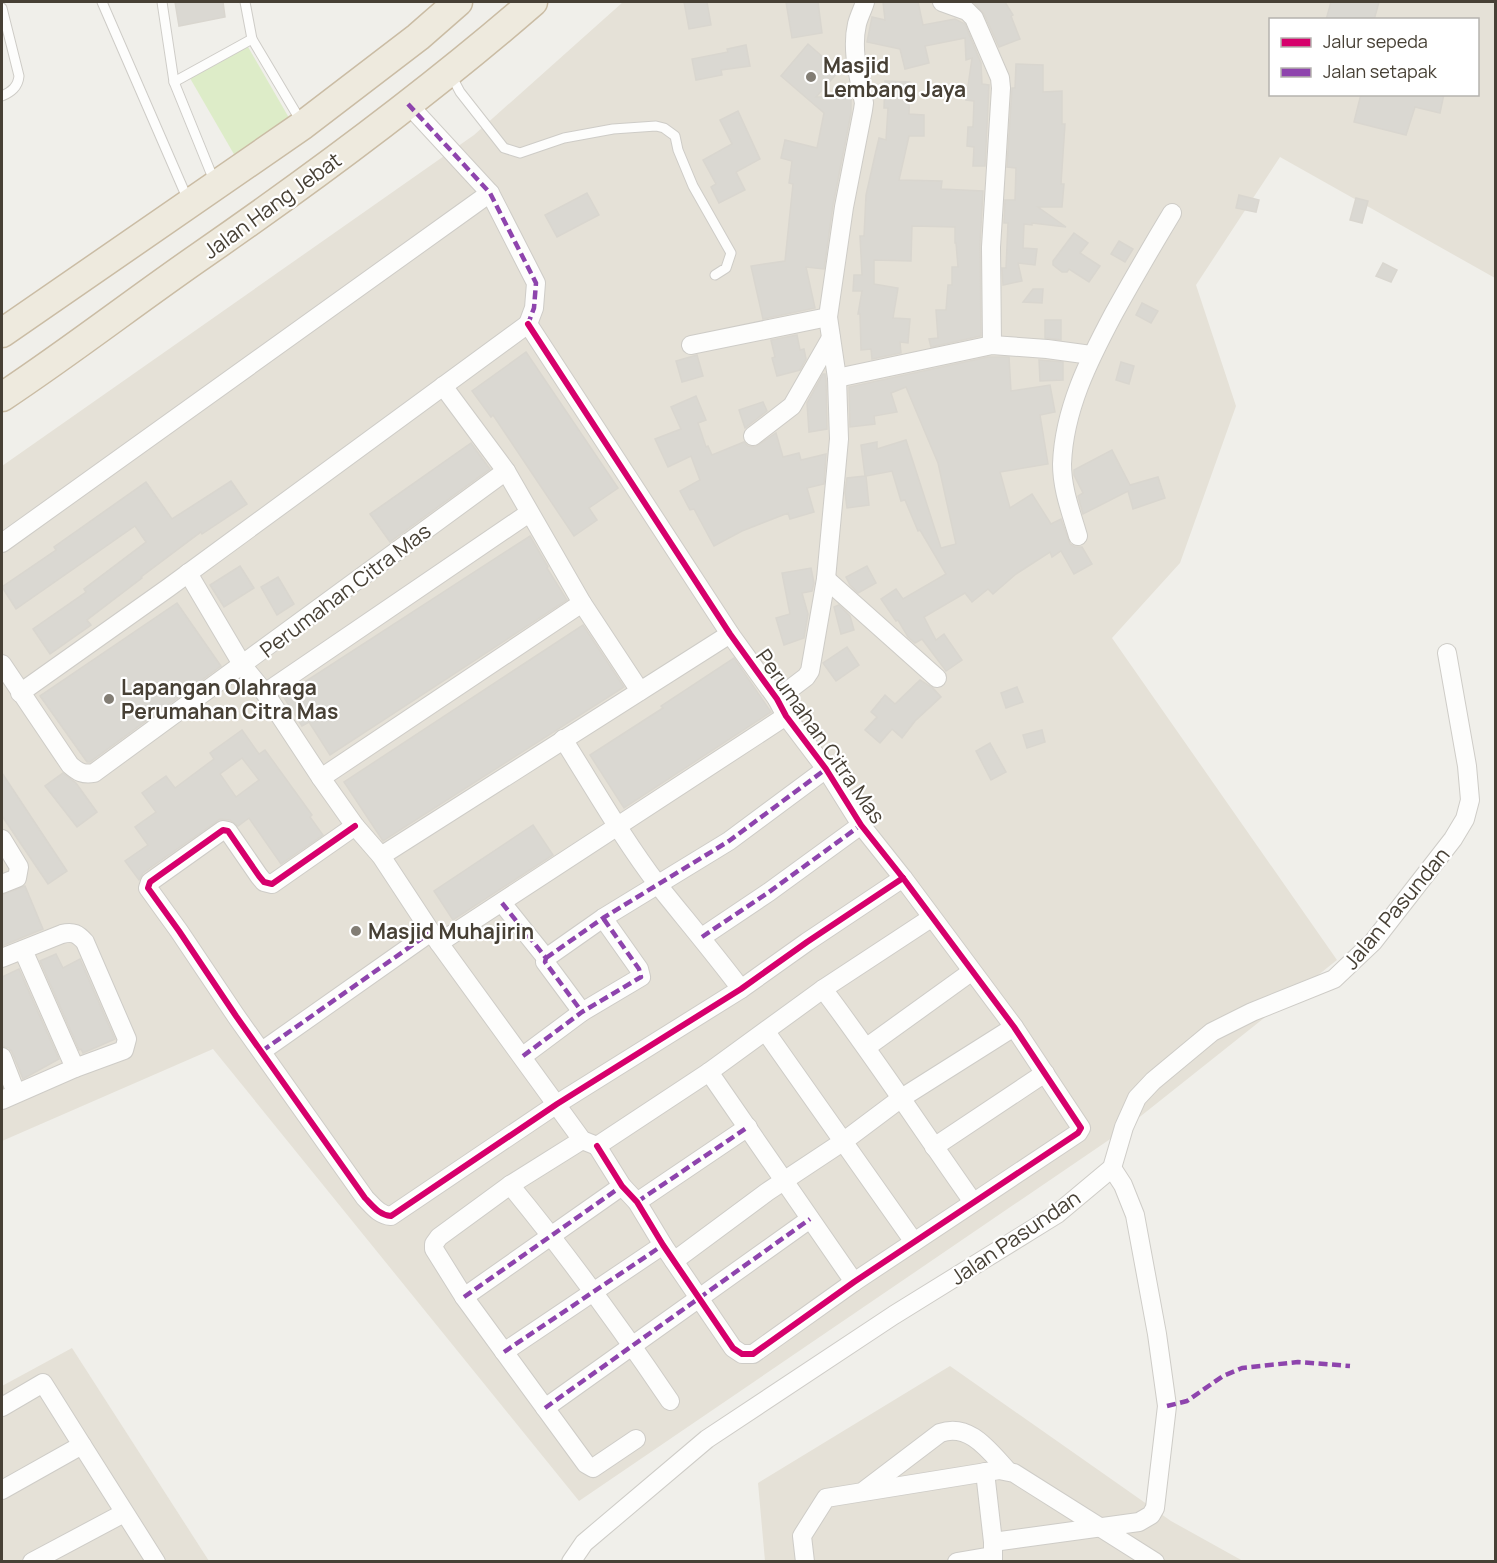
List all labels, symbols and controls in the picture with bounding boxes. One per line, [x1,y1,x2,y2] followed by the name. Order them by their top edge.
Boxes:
[1269,18,1479,96] legend
[1323,29,1428,53] text: Jalur sepeda
[823,51,966,103] place label: Masjid Lembang Jaya
[1323,59,1438,83] text: Jalan setapak
[804,70,818,84] marker: Masjid Lembang Jaya
[197,145,347,265] street label: Jalan Hang Jebat
[254,517,436,663] street label: Perumahan Citra Mas
[750,643,892,829] street label: Perumahan Citra Mas
[121,673,338,725] place label: Lapangan Olahraga Perumahan Citra Mas
[102,692,116,706] marker: Lapangan Olahraga Perumahan Citra Mas
[1337,841,1455,975] street label: Jalan Pasundan
[368,917,534,945] place label: Masjid Muhajirin
[349,924,363,938] marker: Masjid Muhajirin
[945,1183,1085,1291] street label: Jalan Pasundan

